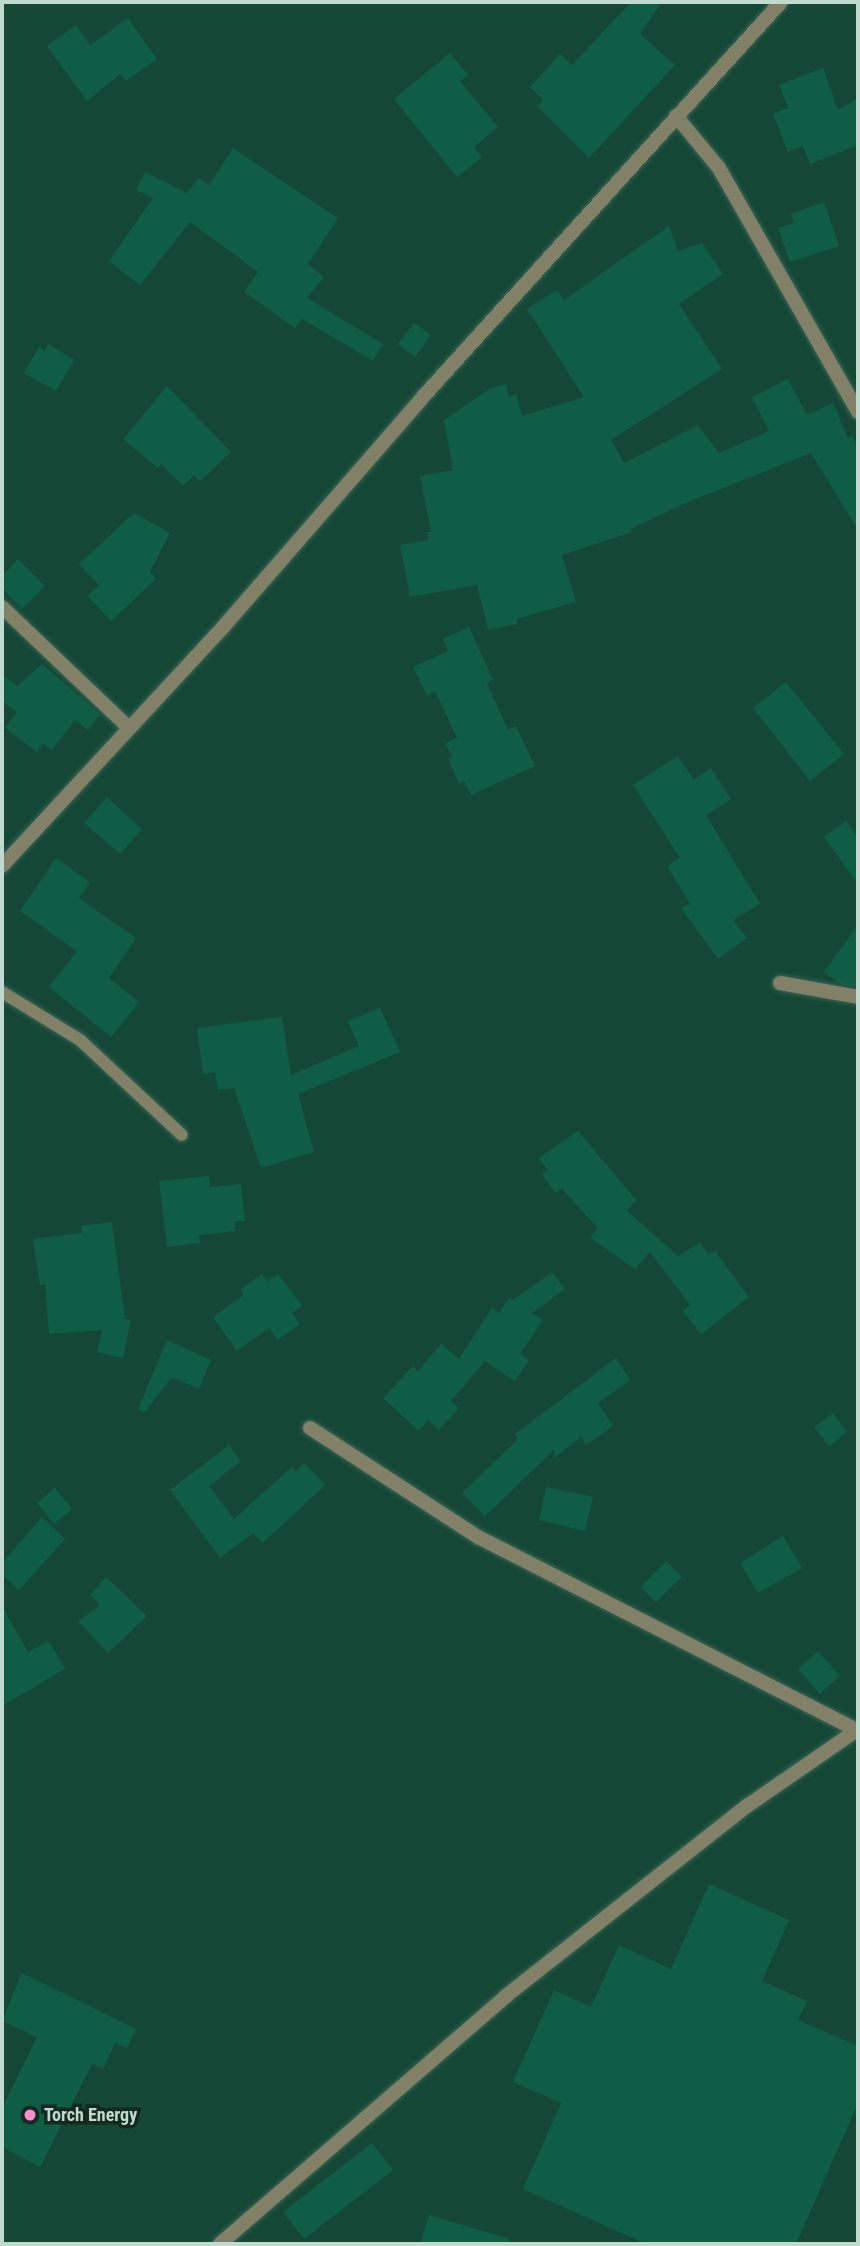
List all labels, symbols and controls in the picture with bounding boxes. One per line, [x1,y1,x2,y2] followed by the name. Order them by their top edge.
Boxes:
[44,2104,137,2126] place label: Torch Energy
[22,2107,38,2123] marker: Torch Energy

